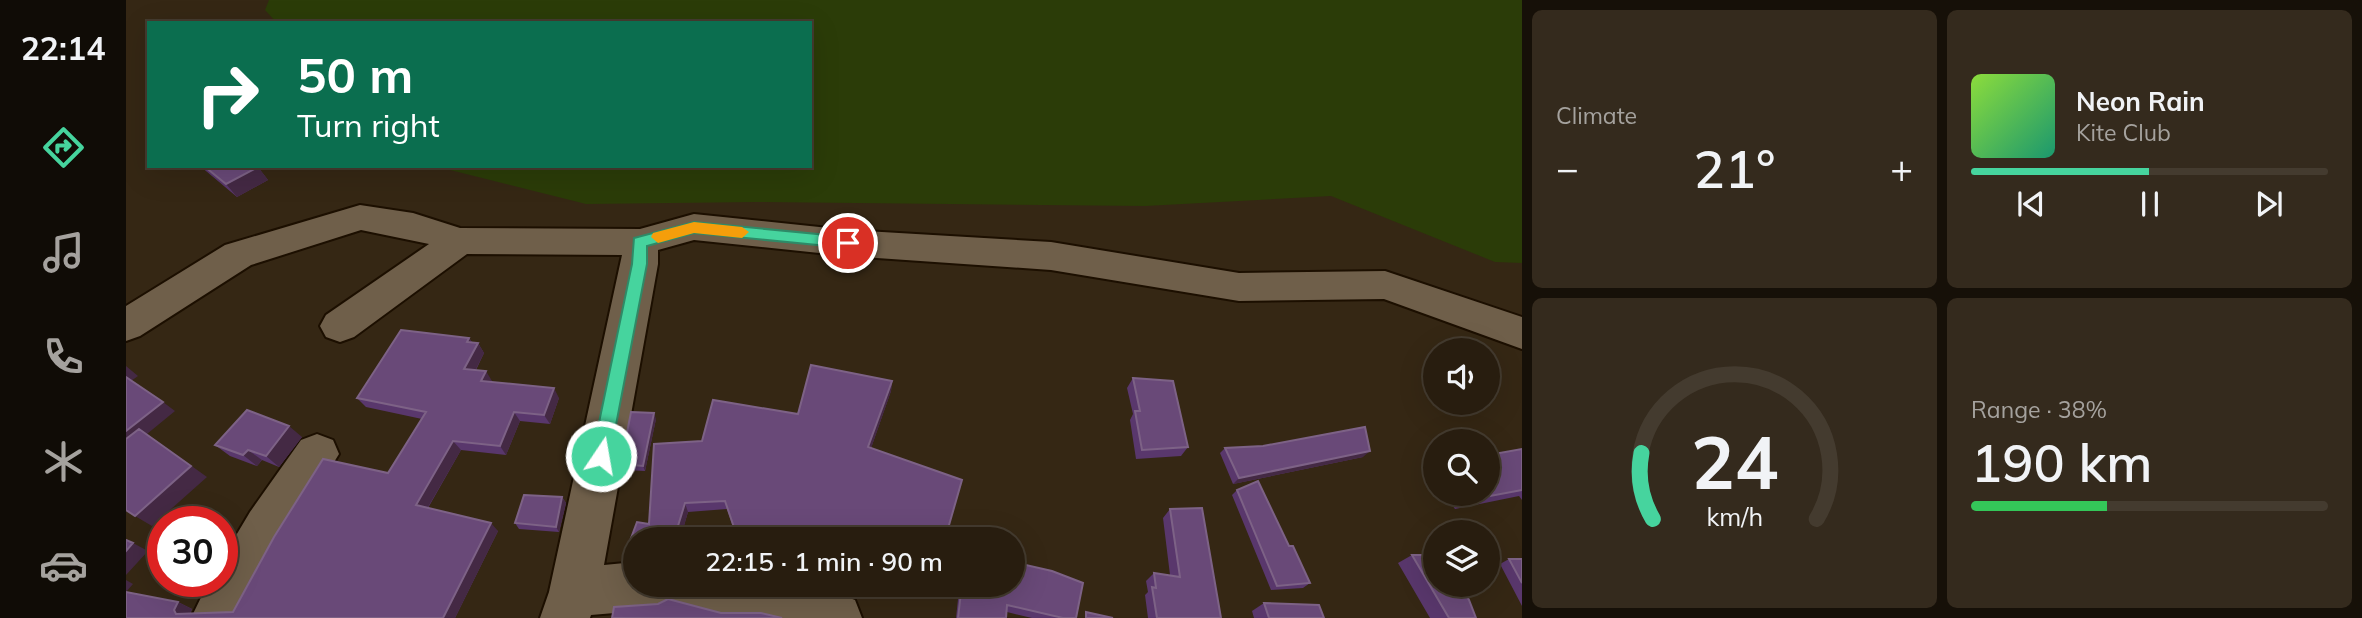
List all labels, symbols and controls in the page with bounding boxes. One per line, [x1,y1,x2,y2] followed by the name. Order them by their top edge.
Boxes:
[21,28,105,68] text: 22:14
[297,44,413,105] text: 50 m
[182,49,273,140] icon: right
[2076,85,2205,118] text: Neon Rain
[1556,101,1637,130] text: Climate
[297,105,440,145] text: Turn right
[2076,118,2171,147] text: Kite Club
[39,123,88,172] icon: directions
[1694,136,1775,201] text: 21°
[1556,144,1579,192] text: −
[1890,144,1913,192] text: +
[2012,185,2050,223] icon: previous
[2131,185,2169,223] icon: pause
[2250,185,2288,223] icon: next
[818,213,878,273] pin
[829,224,867,262] icon: arrive
[39,228,88,277] icon: music
[39,332,88,381] icon: phone
[1423,338,1500,597] map controls
[1423,338,1500,415] button: sound
[1971,395,2107,424] text: Range · 38%
[1691,416,1778,507] text: 24
[564,419,638,493] position arrow
[1423,429,1500,506] button: search
[1971,430,2152,495] text: 190 km
[39,437,88,486] icon: climate
[1706,501,1763,532] text: km/h
[147,506,238,597] speed limit sign: 30
[1423,520,1500,597] button: layers
[39,541,88,590] icon: car
[705,545,943,578] text: 22:15 · 1 min · 90 m

